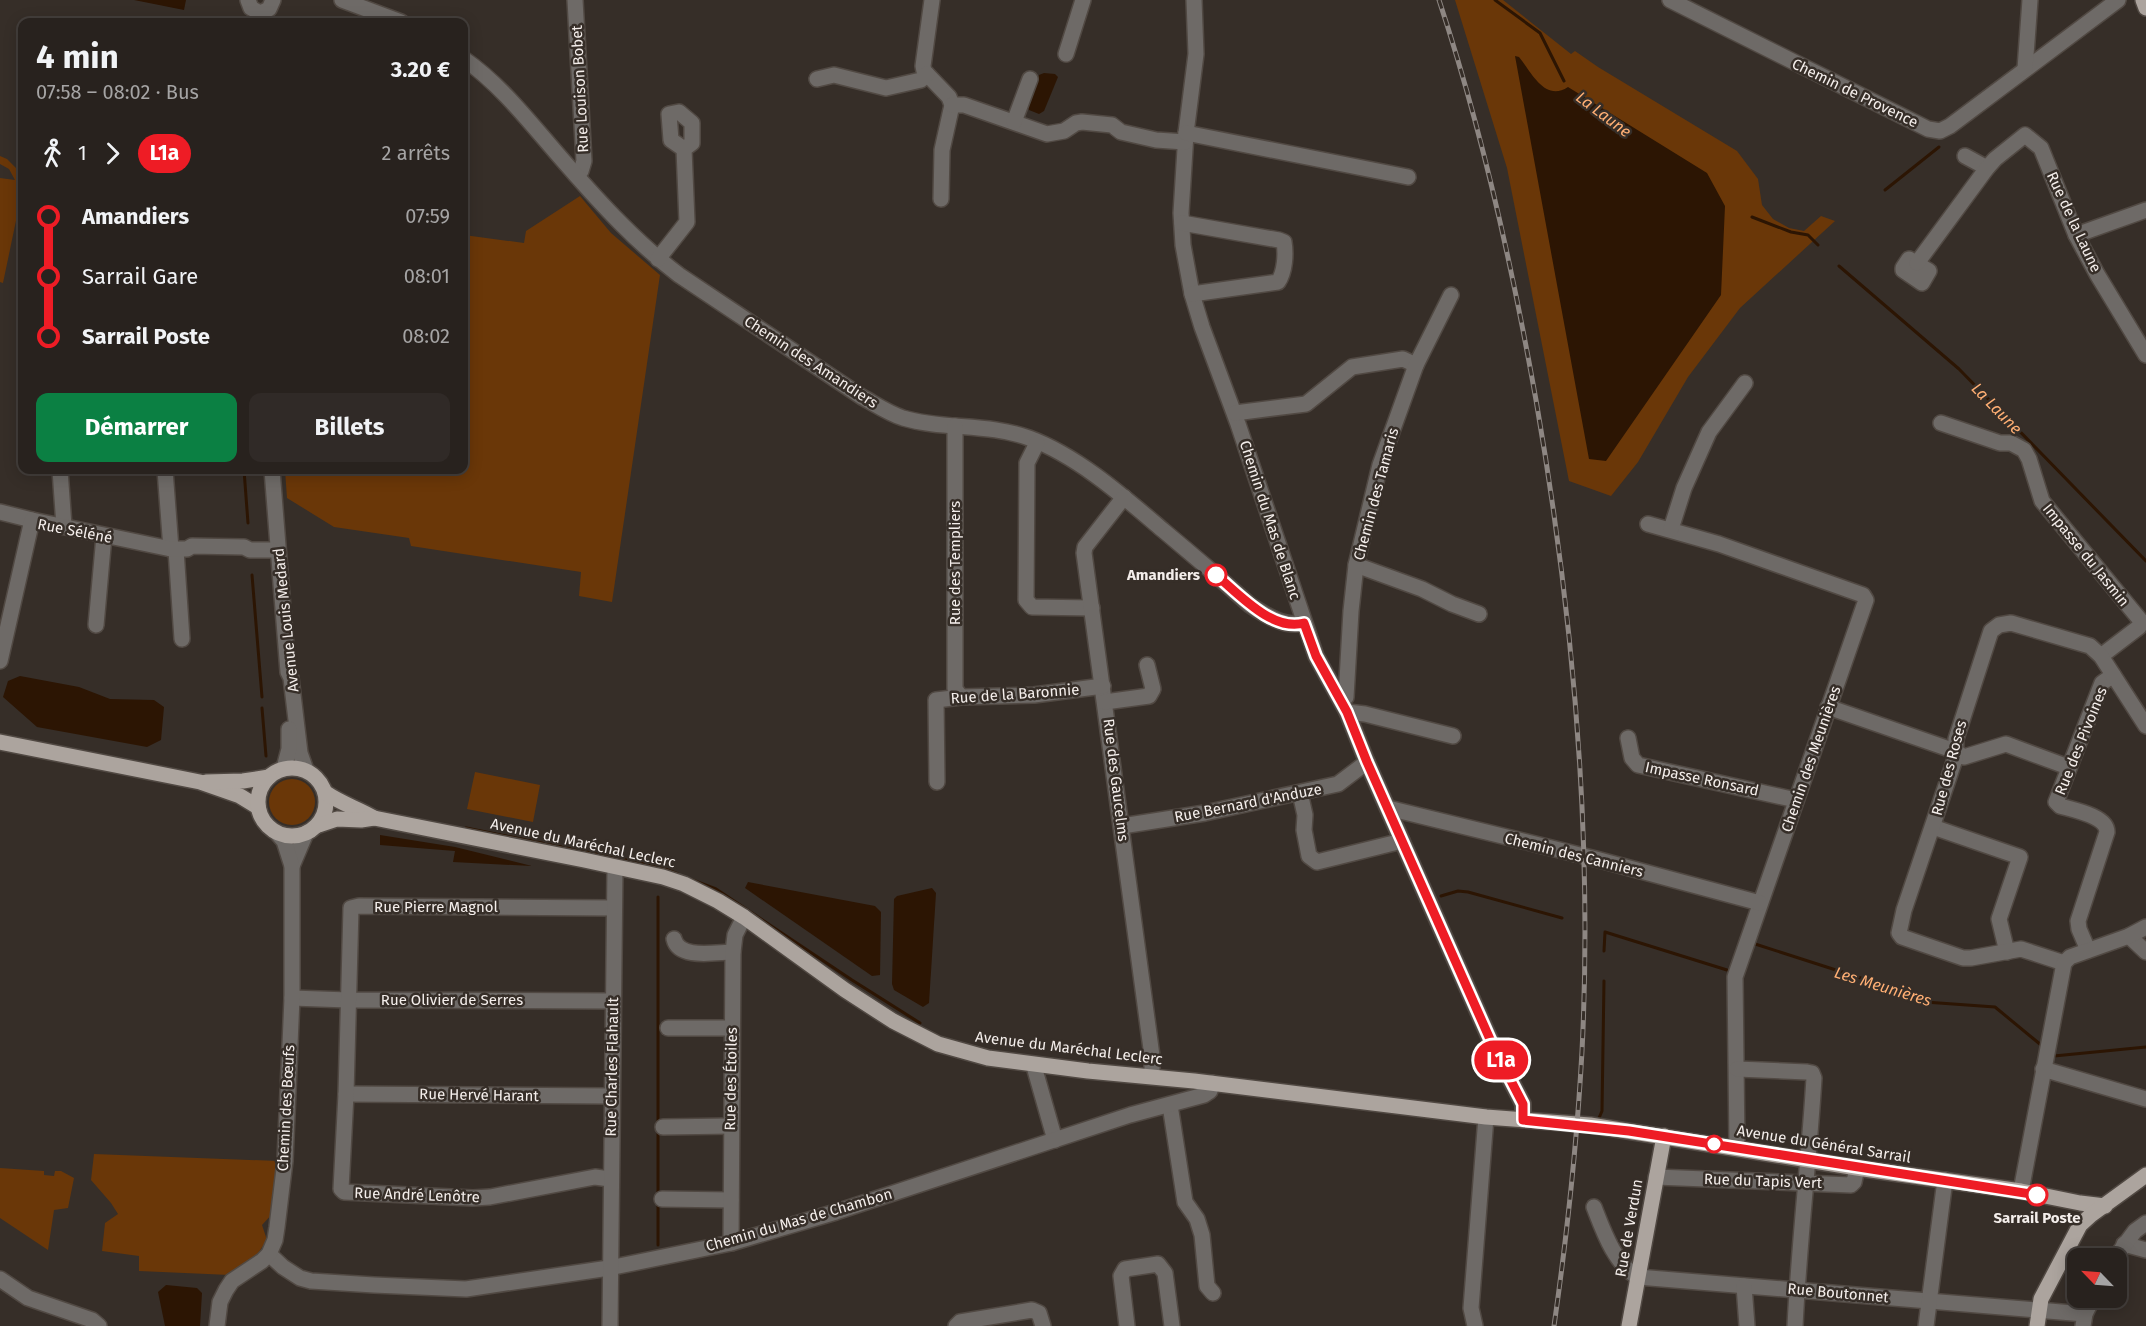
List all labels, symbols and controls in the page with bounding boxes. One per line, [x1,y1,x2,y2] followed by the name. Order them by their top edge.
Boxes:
[568,24,592,153] street label: Rue Louison Bobet
[36,37,119,77] text: 4 min
[1789,55,1921,131] street label: Chemin de Provence
[391,56,450,83] text: 3.20 €
[36,80,199,104] text: 07:58 – 08:02 · Bus
[1572,88,1635,141] water label: La Laune
[36,137,69,170] icon: walk
[96,137,129,170] icon: forward
[150,140,179,166] text: L1a
[78,141,87,165] text: 1
[382,141,450,165] text: 2 arrêts
[2043,169,2105,275] street label: Rue de la Laune
[82,203,189,230] text: Amandiers
[405,204,450,228] text: 07:59
[82,263,198,290] text: Sarrail Gare
[404,264,450,288] text: 08:01
[741,312,881,412] street label: Chemin des Amandiers
[82,323,210,350] text: Sarrail Poste
[402,324,450,348] text: 08:02
[1968,379,2026,438] water label: La Laune
[36,393,237,462] button: Démarrer
[249,393,450,462] button: Billets
[1350,426,1402,562] street label: Chemin des Tamaris
[1236,438,1304,602] street label: Chemin du Mas de Blanc
[2039,500,2133,610] street label: Impasse du Jasmin
[946,501,964,625] street label: Rue des Templiers
[36,515,114,547] street label: Rue Séléné
[269,547,303,693] street label: Avenue Louis Medard
[1205,564,1227,586] marker: Amandiers
[1126,566,1200,584] place label: Amandiers
[950,681,1080,707] street label: Rue de la Baronnie
[1778,684,1844,834] street label: Chemin des Meunières
[2051,684,2111,798] street label: Rue des Pivoines
[1100,717,1132,843] street label: Rue des Gaucelms
[1928,718,1970,818] street label: Rue des Roses
[1643,758,1761,800] street label: Impasse Ronsard
[1173,780,1323,826] street label: Rue Bernard d'Anduze
[489,815,677,871] street label: Avenue du Maréchal Leclerc
[1503,829,1645,881] street label: Chemin des Canniers
[374,898,498,916] street label: Rue Pierre Magnol
[1832,963,1934,1010] water label: Les Meunières
[381,991,523,1009] street label: Rue Olivier de Serres
[602,996,622,1137] street label: Rue Charles Flahault
[721,1027,741,1131] street label: Rue des Étoiles
[974,1028,1164,1068] street label: Avenue du Maréchal Leclerc
[1466,1040,1535,1080] line badge: L1a
[274,1044,298,1172] street label: Chemin des Bœufs
[1486,1047,1516,1073] text: L1a
[419,1085,540,1105] street label: Rue Hervé Harant
[1736,1121,1913,1167] street label: Avenue du Général Sarrail
[1705,1135,1723,1153] unlabelled marker
[1704,1170,1823,1192] street label: Rue du Tapis Vert
[1612,1178,1646,1278] street label: Rue de Verdun
[354,1184,480,1206] street label: Rue André Lenôtre
[2026,1184,2048,1206] marker: Sarrail Poste
[704,1185,894,1255] street label: Chemin du Mas de Chambon
[1993,1209,2081,1227] place label: Sarrail Poste
[2067,1248,2127,1308] north arrow
[2067,1248,2127,1308] map controls
[1787,1280,1890,1306] street label: Rue Boutonnet

